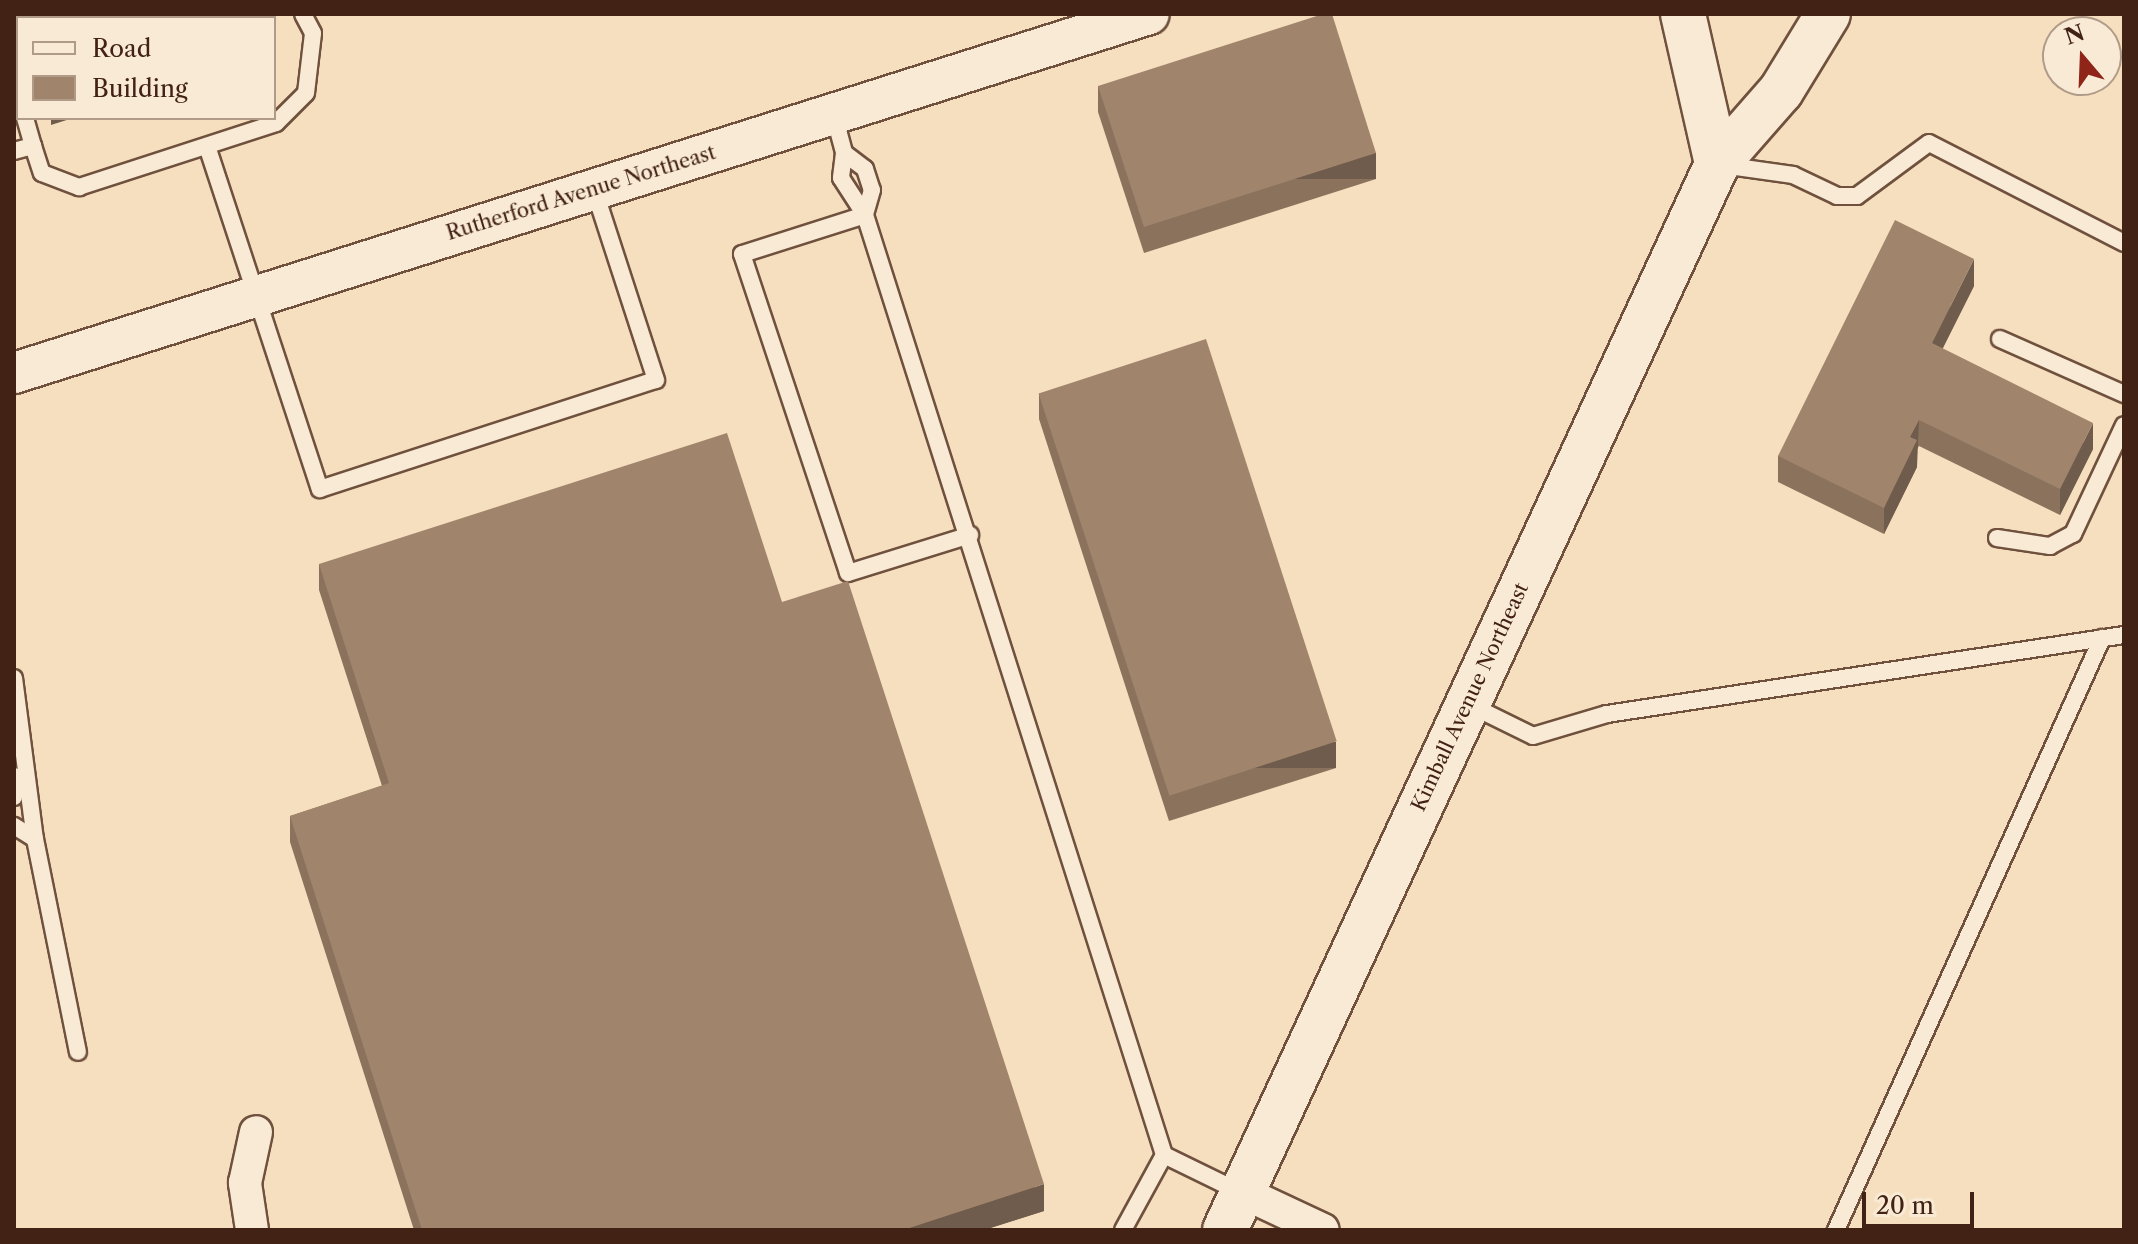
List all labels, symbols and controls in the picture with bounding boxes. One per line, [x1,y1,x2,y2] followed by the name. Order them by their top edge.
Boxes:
[16,16,276,120] legend
[2042,16,2122,96] north arrow
[2061,19,2088,51] text: N
[92,34,151,63] text: Road
[92,74,188,103] text: Building
[443,140,719,246] street label: Rutherford Avenue Northeast
[1406,579,1534,815] street label: Kimball Avenue Northeast
[1866,1176,1978,1226] scale bar
[1876,1191,1934,1220] text: 20 m

